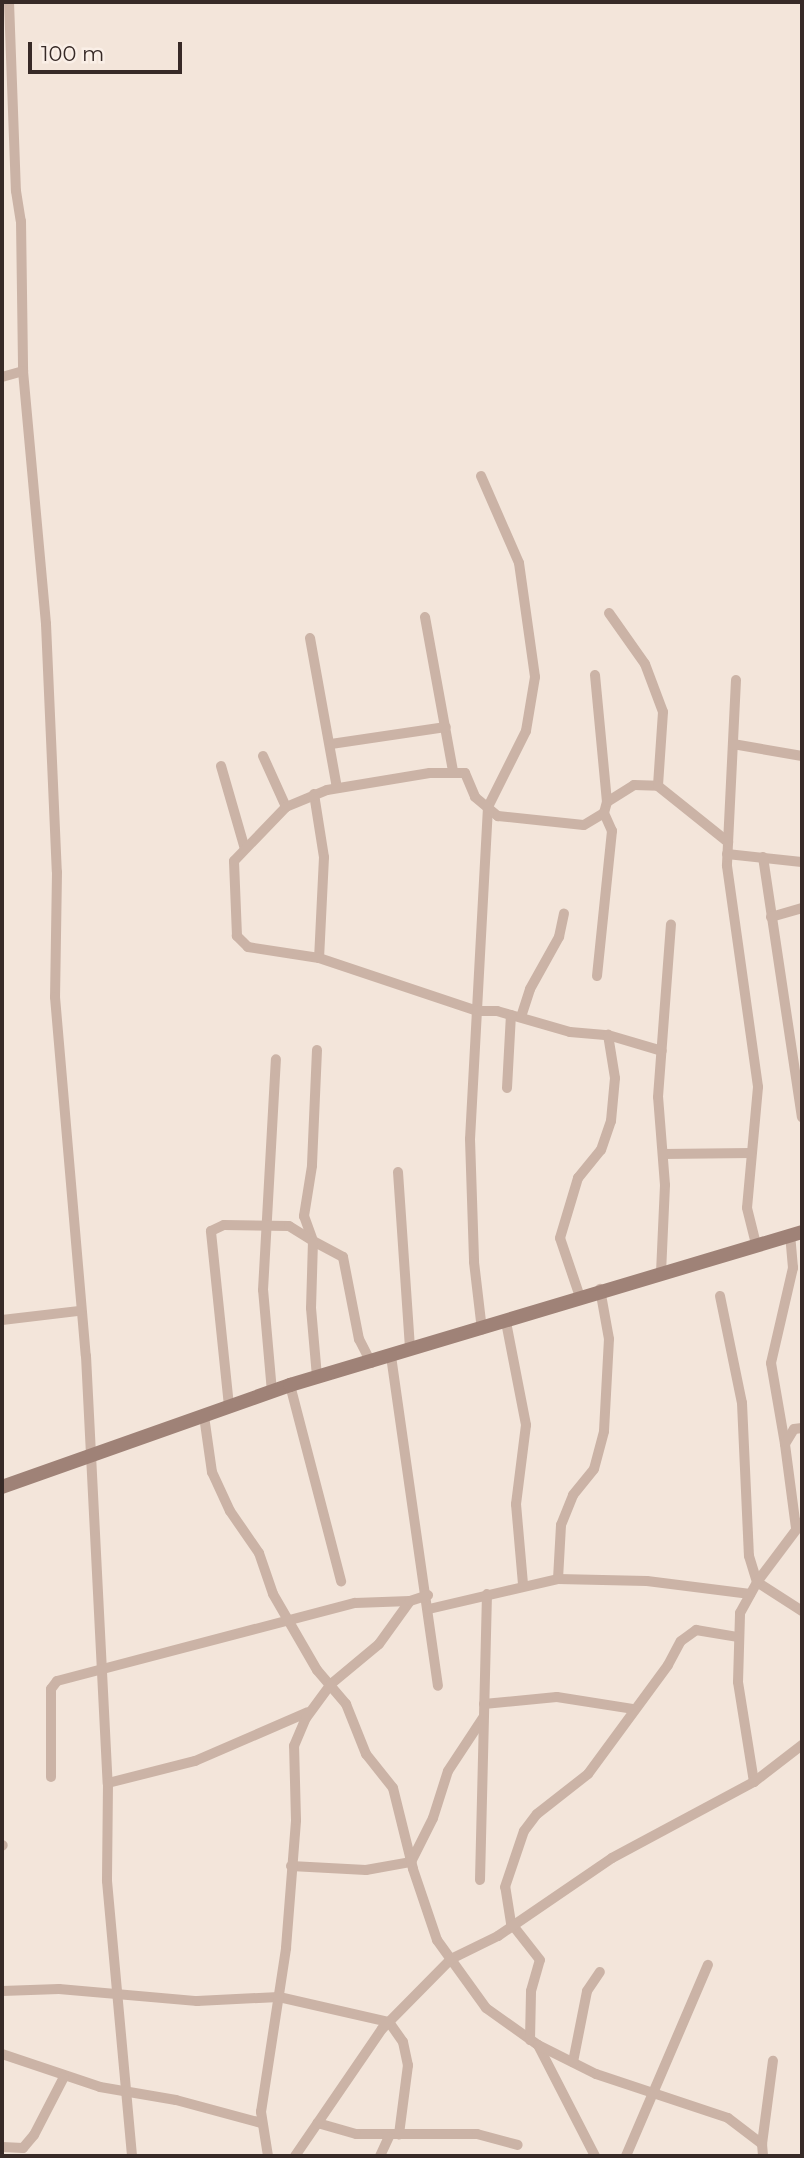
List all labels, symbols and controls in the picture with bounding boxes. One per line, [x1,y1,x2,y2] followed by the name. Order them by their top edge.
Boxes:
[32,28,186,72] scale bar
[41,41,104,66] text: 100 m

